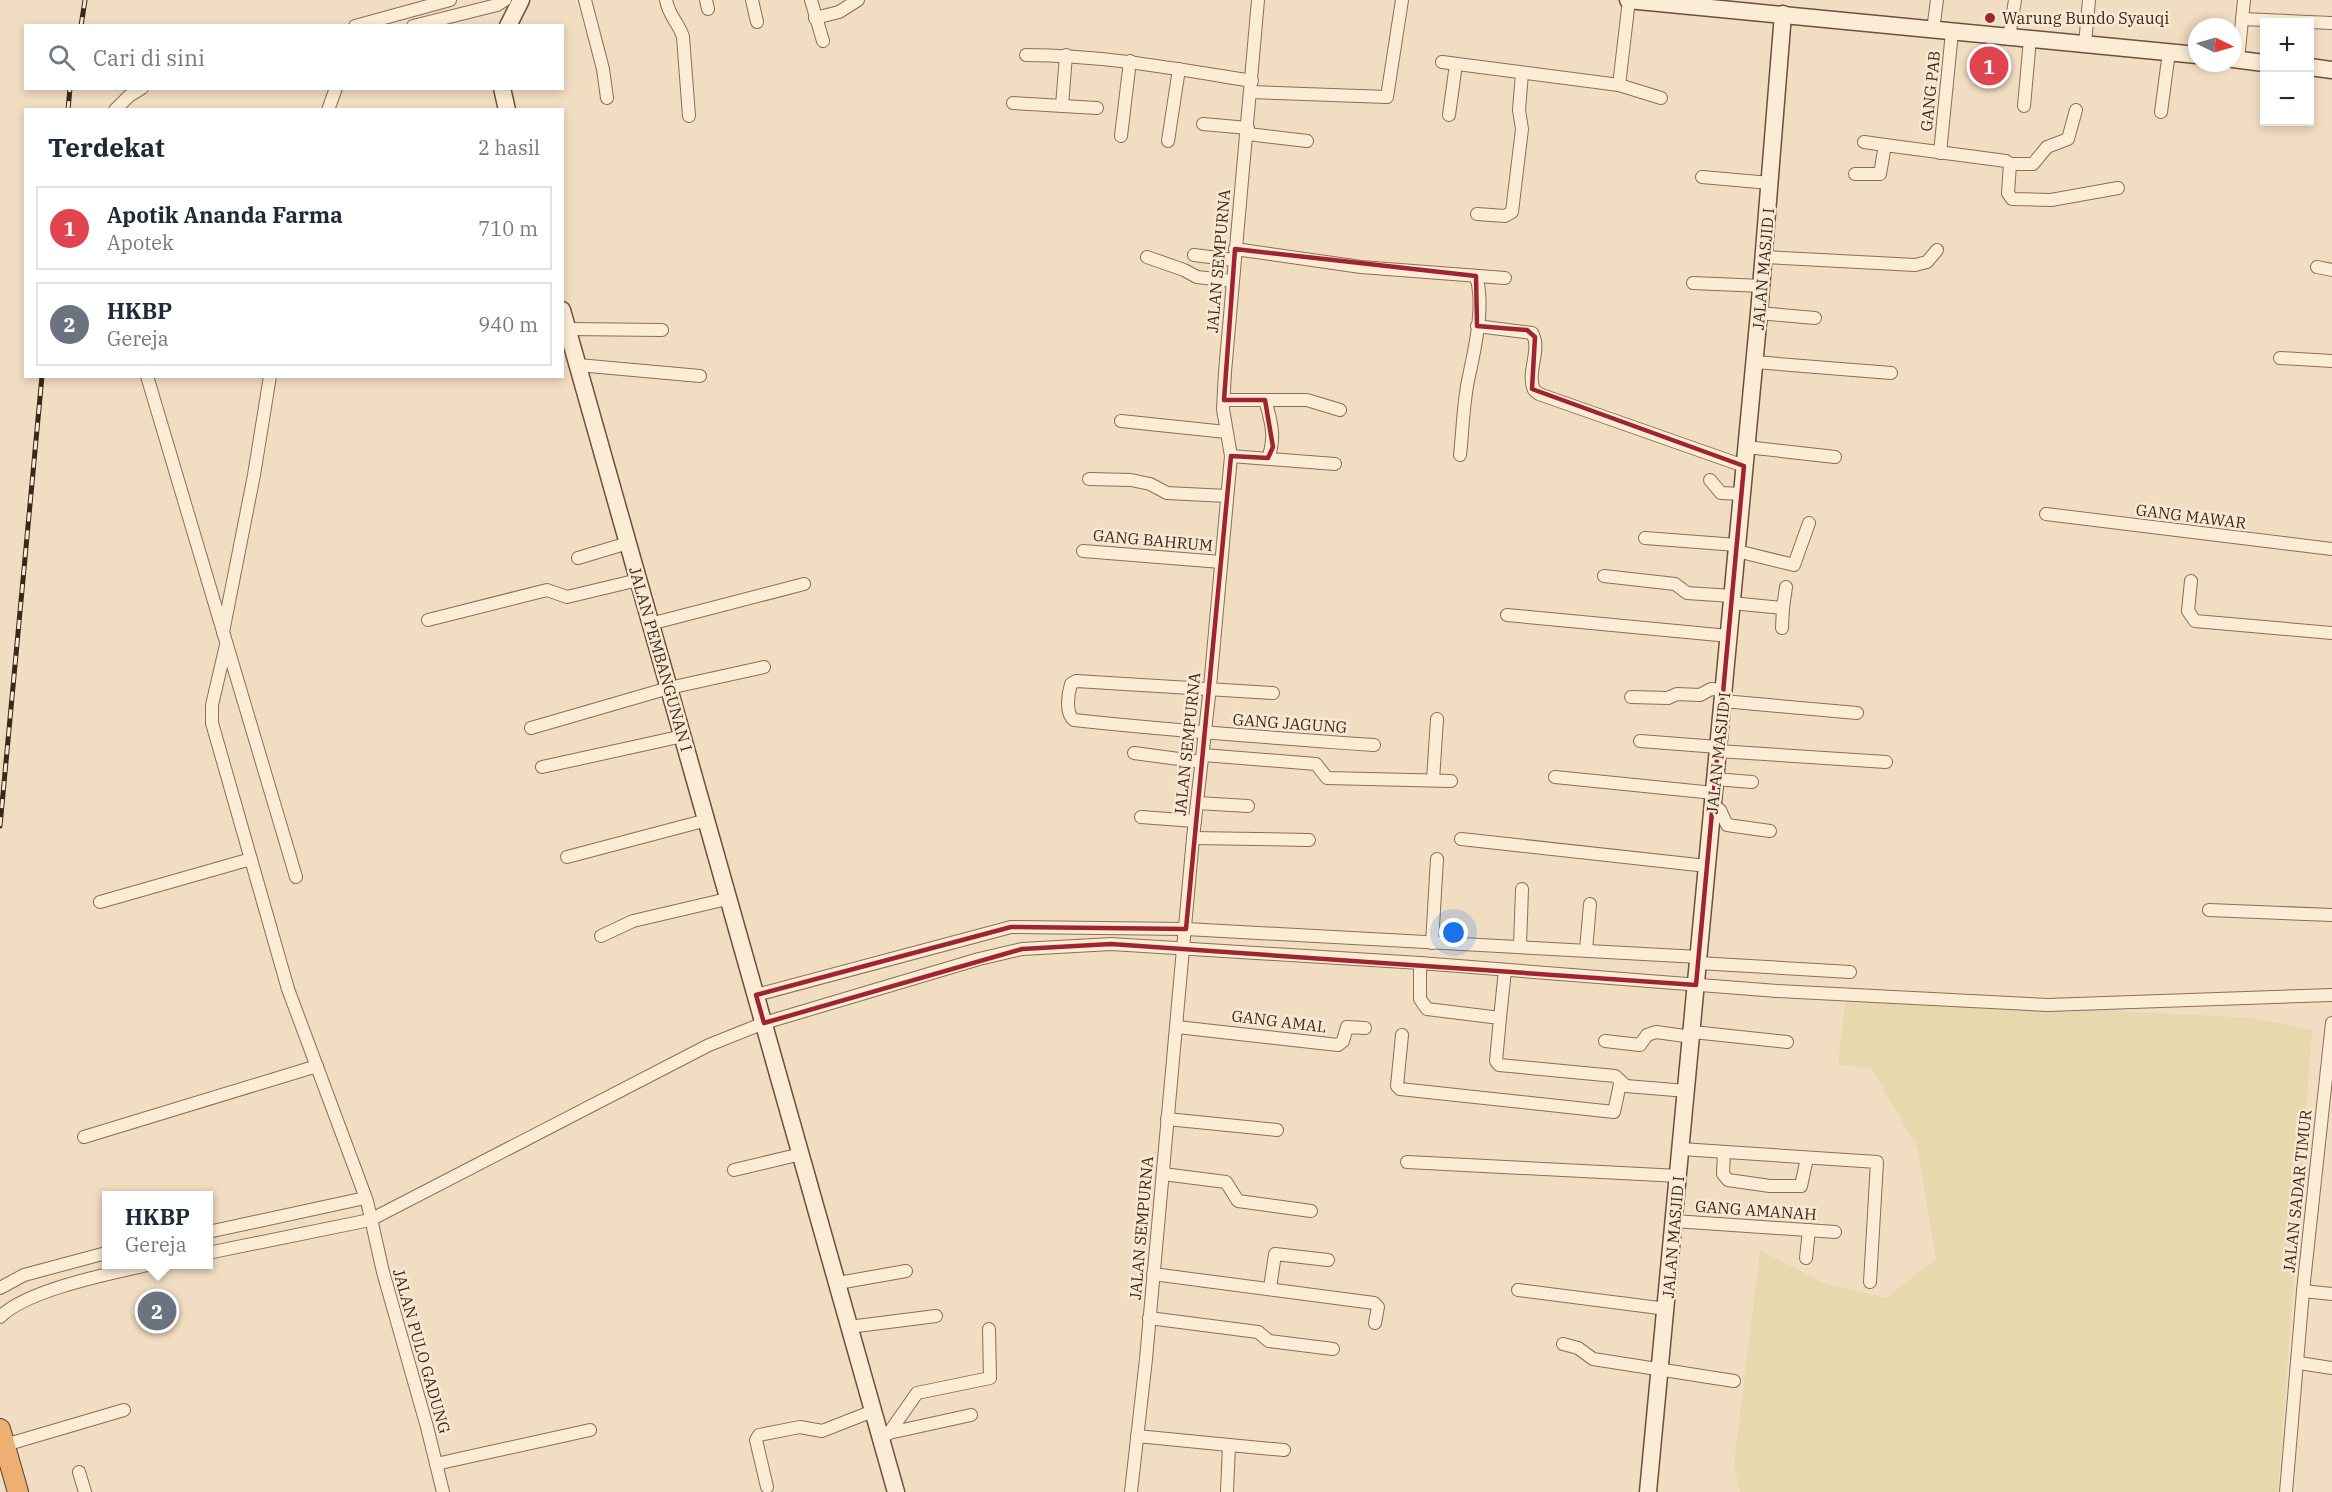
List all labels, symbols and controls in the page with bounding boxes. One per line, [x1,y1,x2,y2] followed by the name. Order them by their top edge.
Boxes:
[2002,8,2169,28] place label: Warung Bundo Syauqi
[1983,11,1997,25] marker: Warung Bundo Syauqi
[2188,18,2242,72] north arrow
[2260,18,2314,126] map controls
[2260,18,2314,72] button: +
[24,24,564,90] search box
[45,41,78,74] icon: search
[93,43,205,72] text: Cari di sini
[1970,44,2008,88] pin: 1
[1916,50,1944,132] street label: GANG PAB
[2260,72,2314,126] button: −
[48,130,165,164] text: Terdekat
[478,134,540,161] text: 2 hasil
[1202,188,1234,334] street label: JALAN SEMPURNA
[107,200,343,229] text: Apotik Ananda Farma
[1748,207,1778,331] street label: JALAN MASJID I
[64,215,76,242] text: 1
[478,215,538,242] text: 710 m
[107,229,174,256] text: Apotek
[107,296,172,325] text: HKBP
[64,311,76,338] text: 2
[478,311,538,338] text: 940 m
[107,325,169,352] text: Gereja
[2135,499,2248,533] street label: GANG MAWAR
[1092,525,1214,555] street label: GANG BAHRUM
[625,564,697,754] street label: JALAN PEMBANGUNAN I
[1170,671,1204,817] street label: JALAN SEMPURNA
[1702,691,1734,815] street label: JALAN MASJID I
[1232,709,1348,737] street label: GANG JAGUNG
[1439,918,1468,947] your location
[1230,1005,1328,1037] street label: GANG AMAL
[2278,1108,2316,1273] street label: JALAN SADAR TIMUR
[1125,1155,1157,1301] street label: JALAN SEMPURNA
[1658,1175,1688,1299] street label: JALAN MASJID I
[102,1191,213,1269] popup
[1695,1196,1817,1224] street label: GANG AMANAH
[125,1202,190,1231] text: HKBP
[125,1231,187,1258] text: Gereja
[389,1266,455,1436] street label: JALAN PULO GADUNG
[138,1288,176,1334] pin: 2

